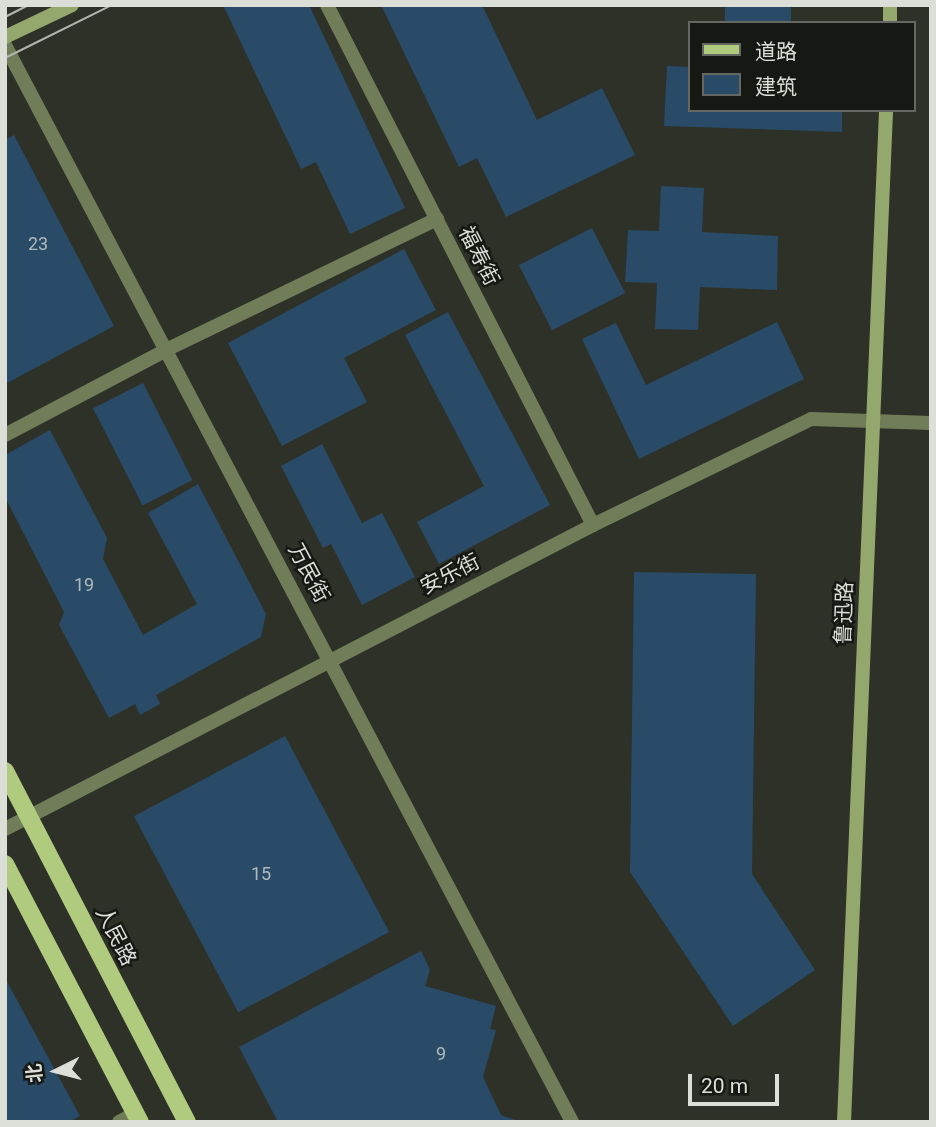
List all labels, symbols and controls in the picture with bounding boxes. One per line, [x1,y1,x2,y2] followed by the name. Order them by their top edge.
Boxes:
[688,21,915,112] legend
[755,40,797,64] text: 道路
[755,75,797,99] text: 建筑
[453,222,505,290] street label: 福寿街
[28,233,48,255] house number: 23
[283,539,335,607] street label: 万民街
[416,548,484,600] street label: 安乐街
[74,574,94,596] house number: 19
[830,581,858,645] street label: 鲁迅路
[251,863,271,885] house number: 15
[90,902,142,970] street label: 人民路
[21,1036,91,1106] north arrow
[436,1043,446,1065] house number: 9
[691,1060,782,1104] scale bar
[22,1063,47,1084] text: 北
[701,1074,748,1098] text: 20 m

